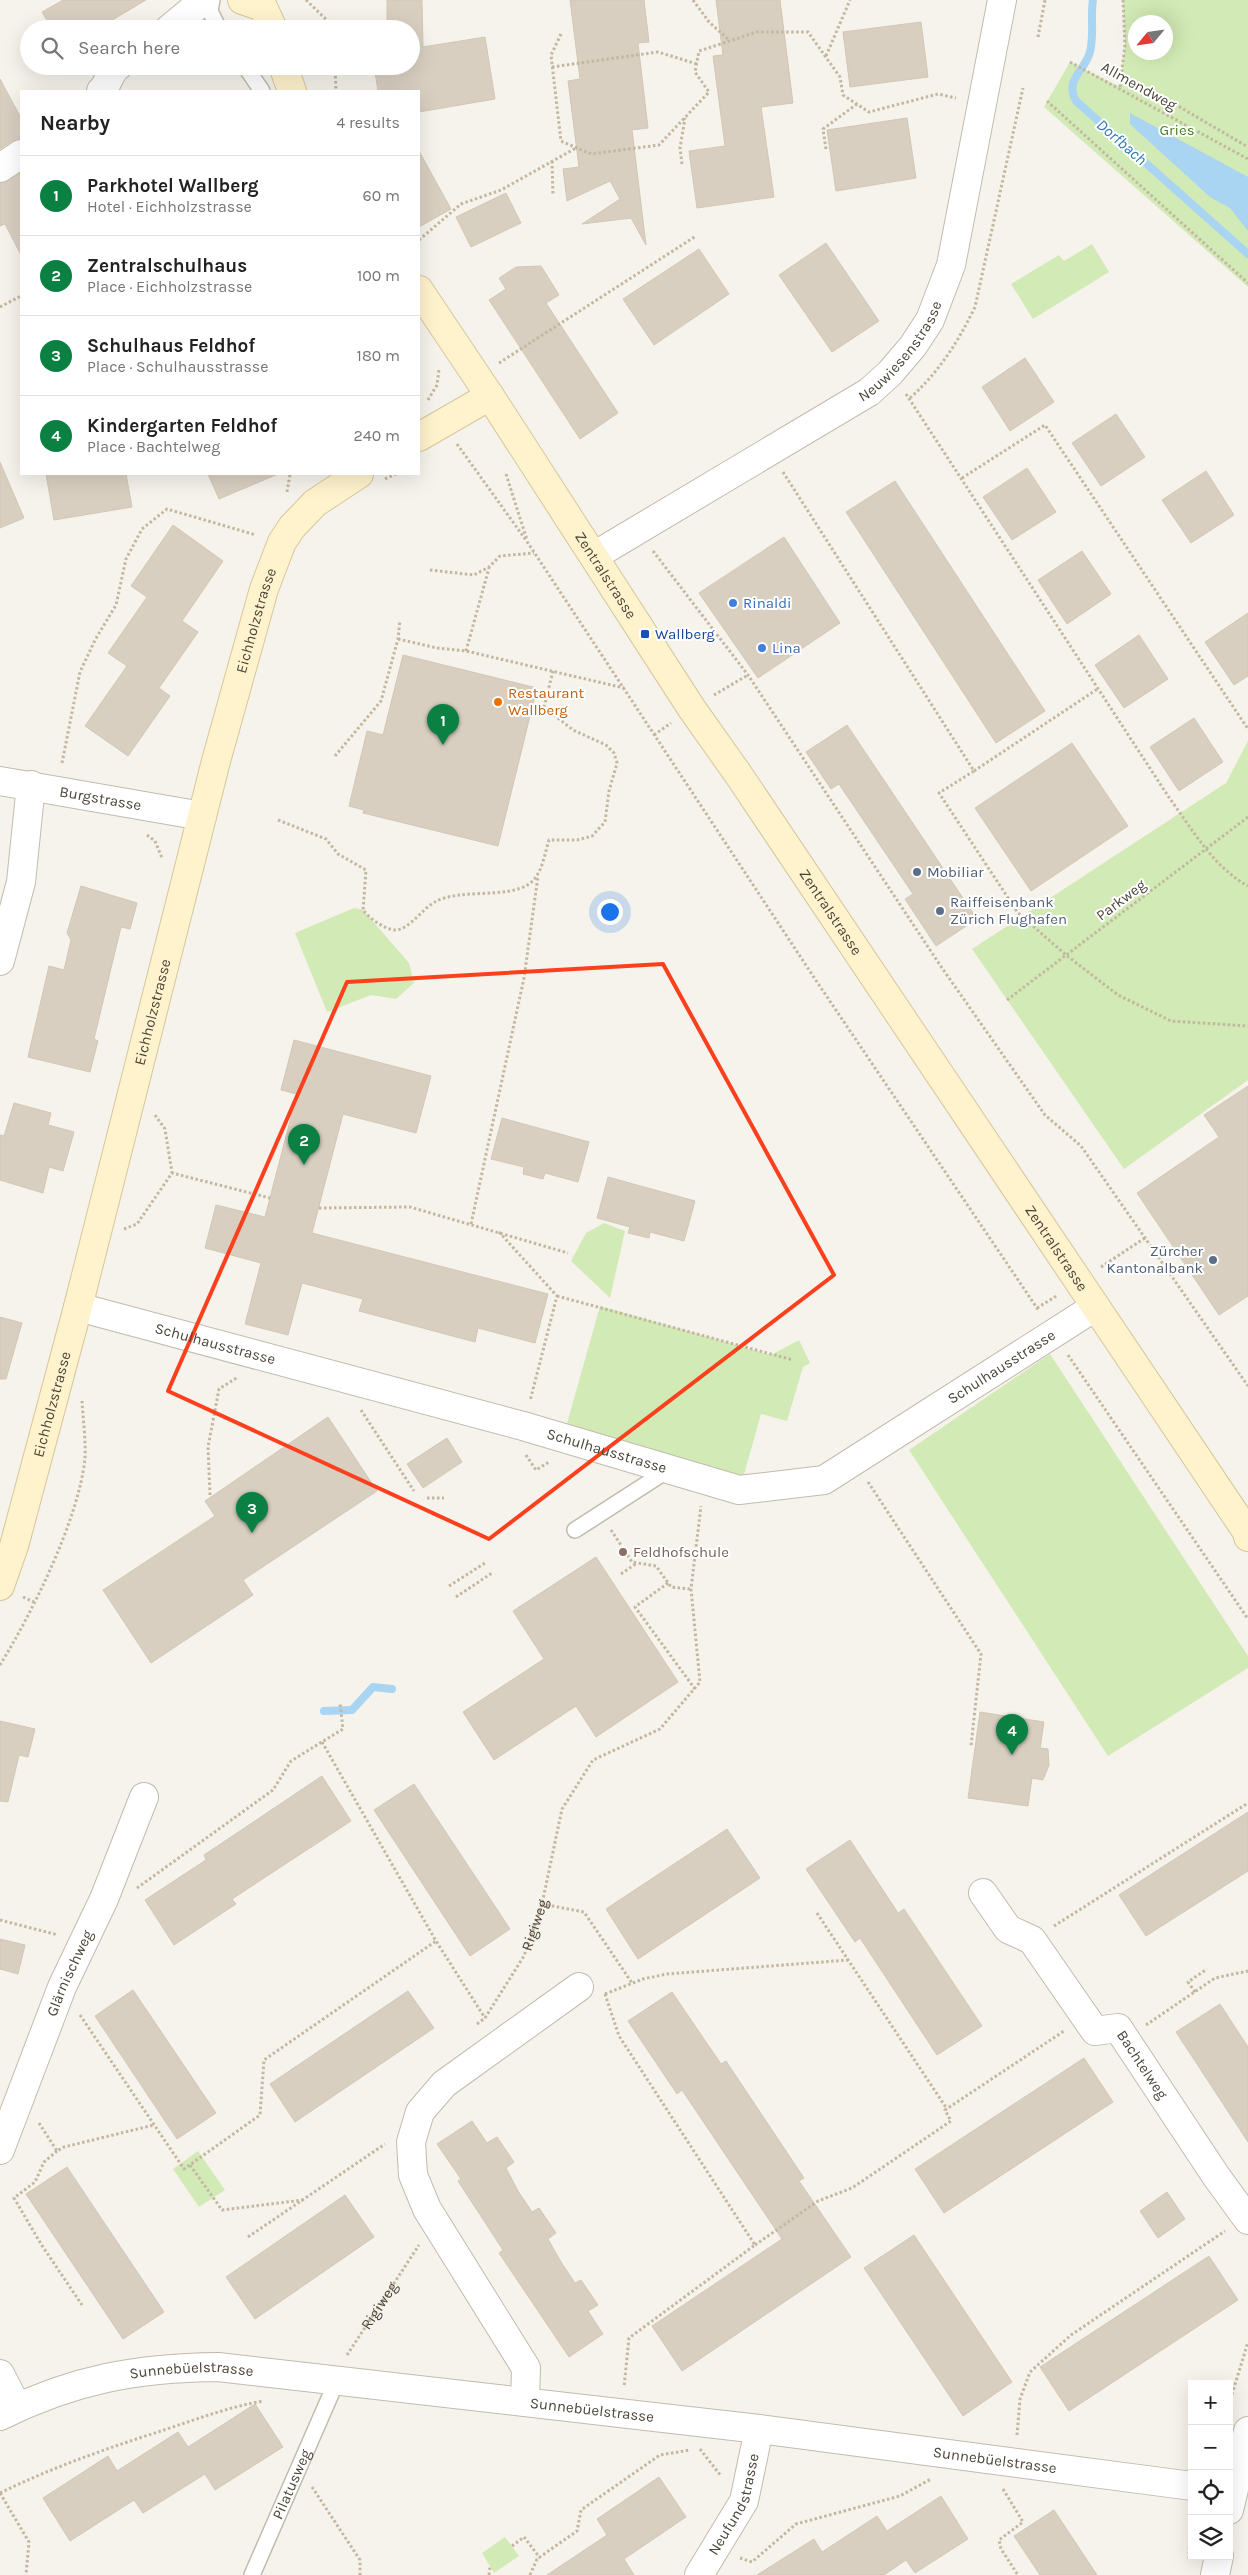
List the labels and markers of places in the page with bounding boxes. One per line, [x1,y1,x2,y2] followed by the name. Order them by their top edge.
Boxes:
[743,594,792,612] place label: Rinaldi
[727,597,739,609] marker: Rinaldi
[655,625,715,643] place label: Wallberg
[639,628,651,640] marker: Wallberg
[772,639,801,657] place label: Lina
[756,642,768,654] marker: Lina
[508,684,584,719] place label: Restaurant Wallberg
[492,696,504,708] marker: Restaurant Wallberg
[427,704,459,745] pin: 1
[927,863,984,881] place label: Mobiliar
[911,866,923,878] marker: Mobiliar
[950,893,1067,928] place label: Raiffeisenbank Zürich Flughafen
[934,905,946,917] marker: Raiffeisenbank Zürich Flughafen
[288,1124,320,1165] pin: 2
[1107,1242,1204,1277] place label: Zürcher Kantonalbank
[1207,1254,1219,1266] marker: Zürcher Kantonalbank
[236,1492,268,1533] pin: 3
[633,1543,729,1561] place label: Feldhofschule
[617,1546,629,1558] marker: Feldhofschule
[996,1714,1028,1755] pin: 4

